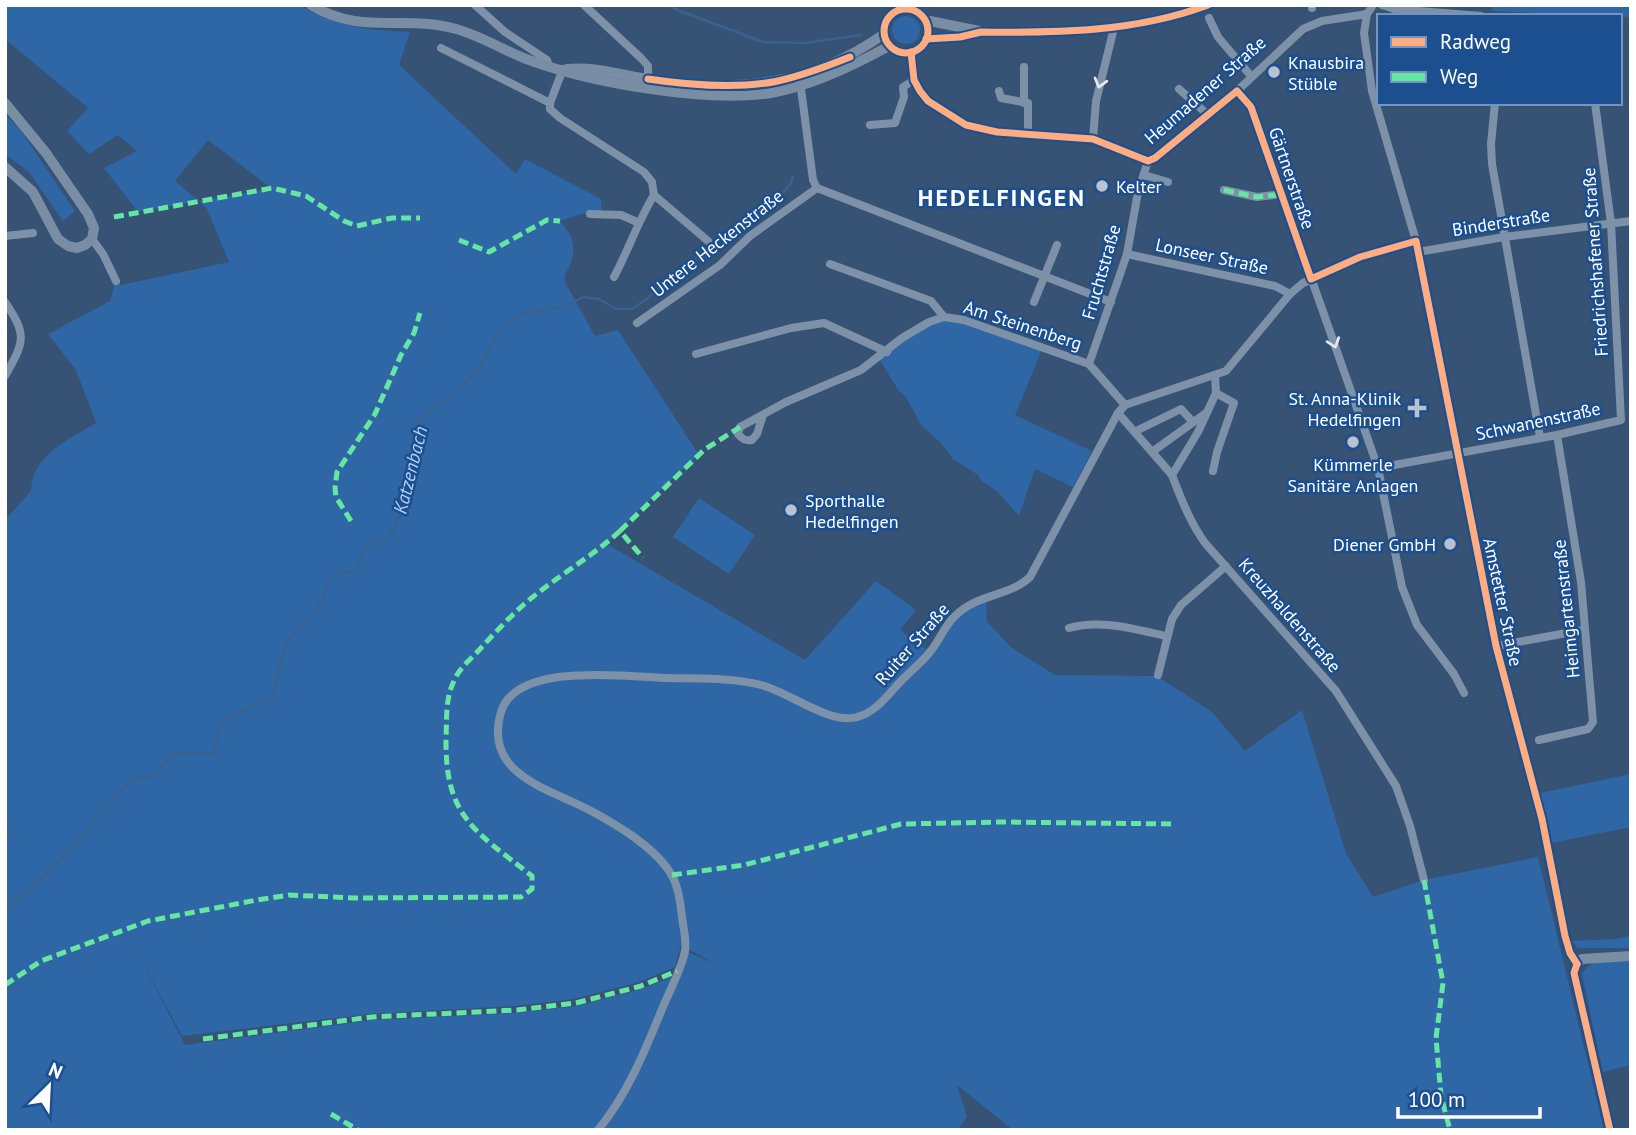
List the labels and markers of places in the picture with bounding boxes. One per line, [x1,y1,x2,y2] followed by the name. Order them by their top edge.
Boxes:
[1288,51,1364,95] place label: Knausbira Stüble
[1266,64,1282,80] marker: Knausbira Stüble
[1116,175,1162,198] place label: Kelter
[1094,178,1110,194] marker: Kelter
[1288,387,1401,431] place label: St. Anna-Klinik Hedelfingen
[1407,398,1427,418] marker: St. Anna-Klinik Hedelfingen
[1345,434,1361,450] marker: Kümmerle Sanitäre Anlagen
[1288,453,1418,497] place label: Kümmerle Sanitäre Anlagen
[805,489,899,533] place label: Sporthalle Hedelfingen
[783,502,799,518] marker: Sporthalle Hedelfingen
[1333,533,1436,556] place label: Diener GmbH
[1442,536,1458,552] marker: Diener GmbH

